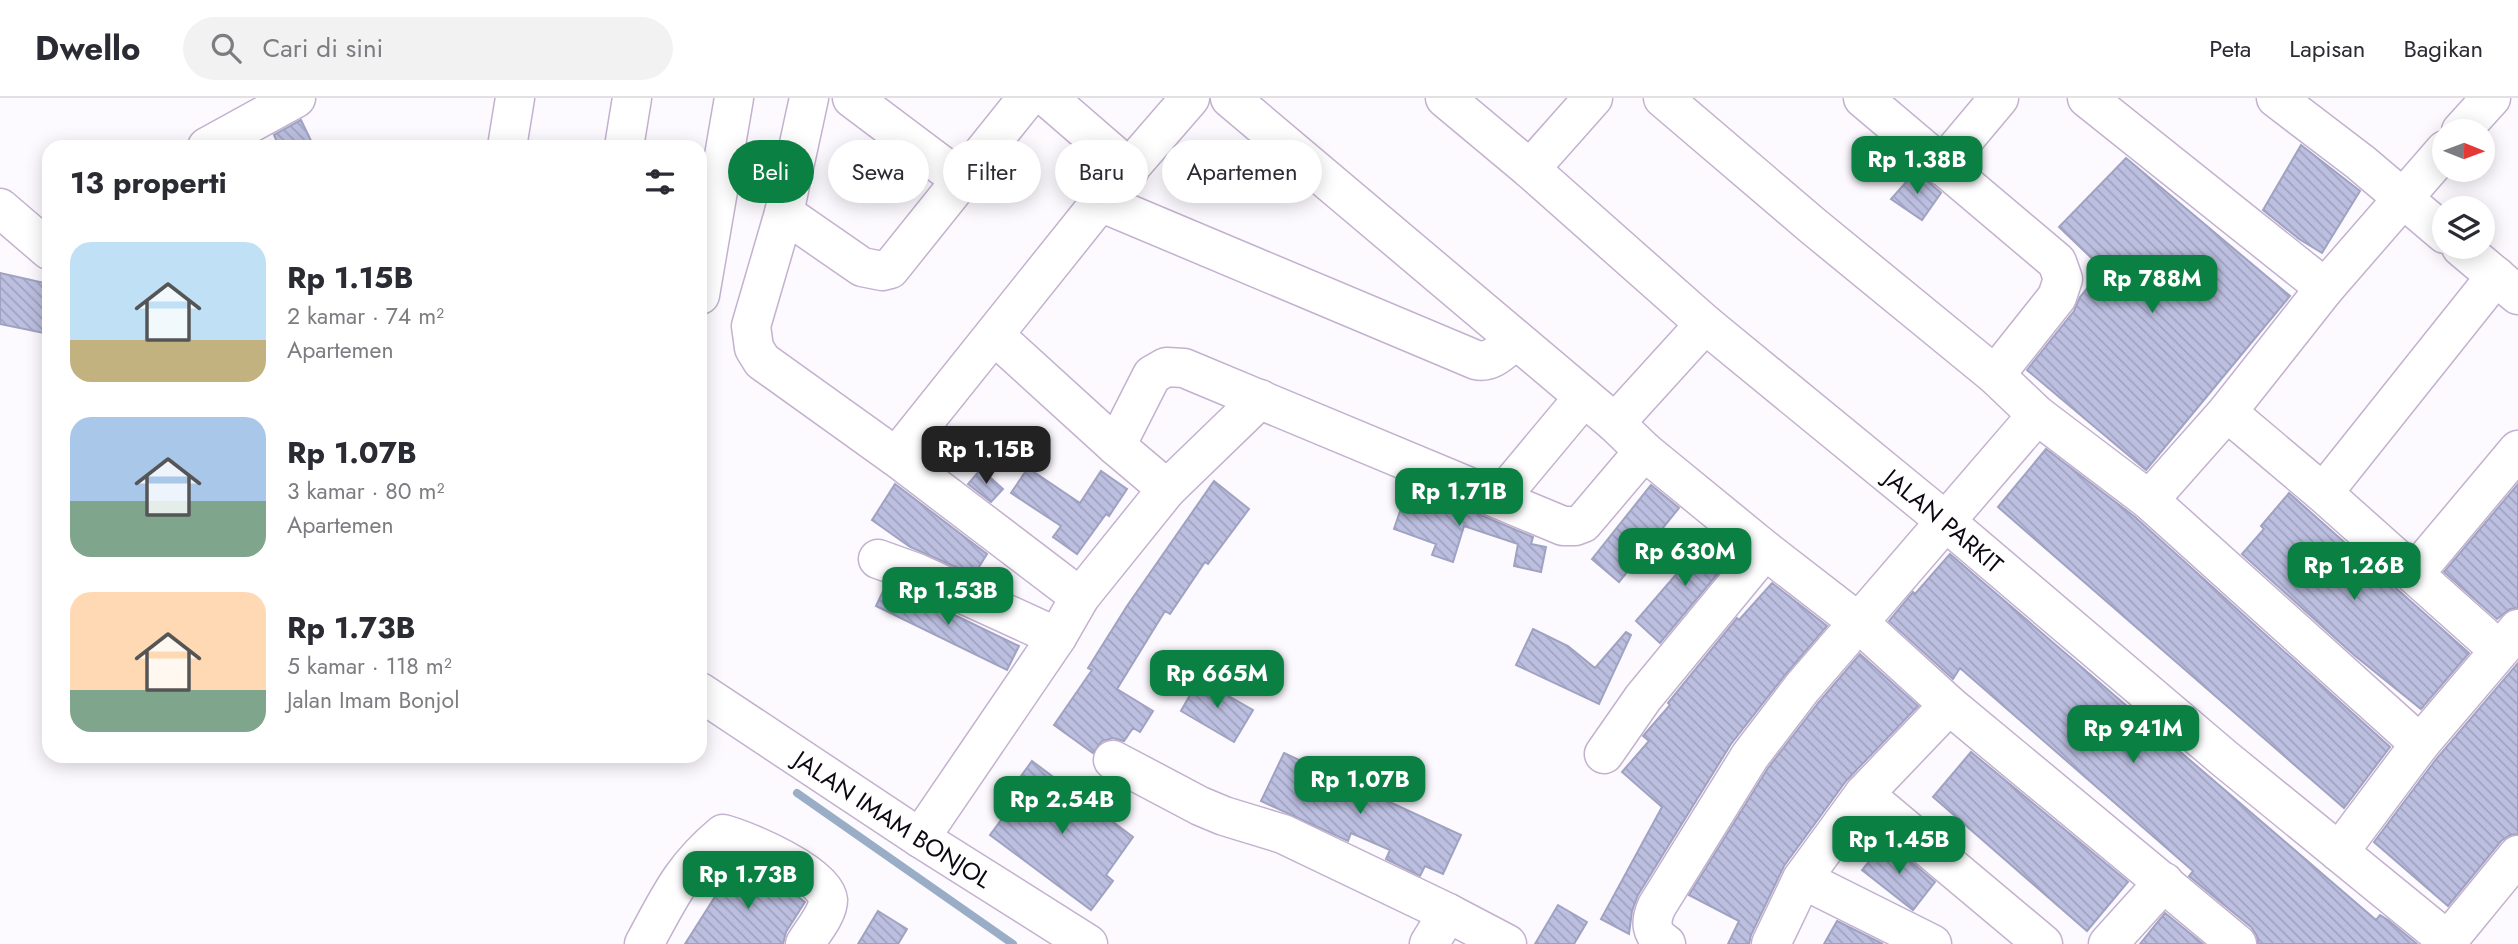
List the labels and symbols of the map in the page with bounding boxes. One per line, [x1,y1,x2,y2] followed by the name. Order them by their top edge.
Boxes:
[2432,119,2496,182] north arrow
[1845,136,1989,196] pin: Rp 1.38B
[2087,256,2217,315] pin: Rp 788M
[914,426,1058,486] pin: Rp 1.15B
[1874,458,2011,581] street label: JALAN PARKIT
[1387,468,1531,528] pin: Rp 1.71B
[1620,528,1750,588] pin: Rp 630M
[2282,542,2426,602] pin: Rp 1.26B
[876,568,1020,627] pin: Rp 1.53B
[1152,650,1282,710] pin: Rp 665M
[2068,706,2198,765] pin: Rp 941M
[785,740,998,896] street label: JALAN IMAM BONJOL
[1288,756,1432,816] pin: Rp 1.07B
[990,776,1134,836] pin: Rp 2.54B
[1827,816,1971,876] pin: Rp 1.45B
[676,852,820,911] pin: Rp 1.73B

